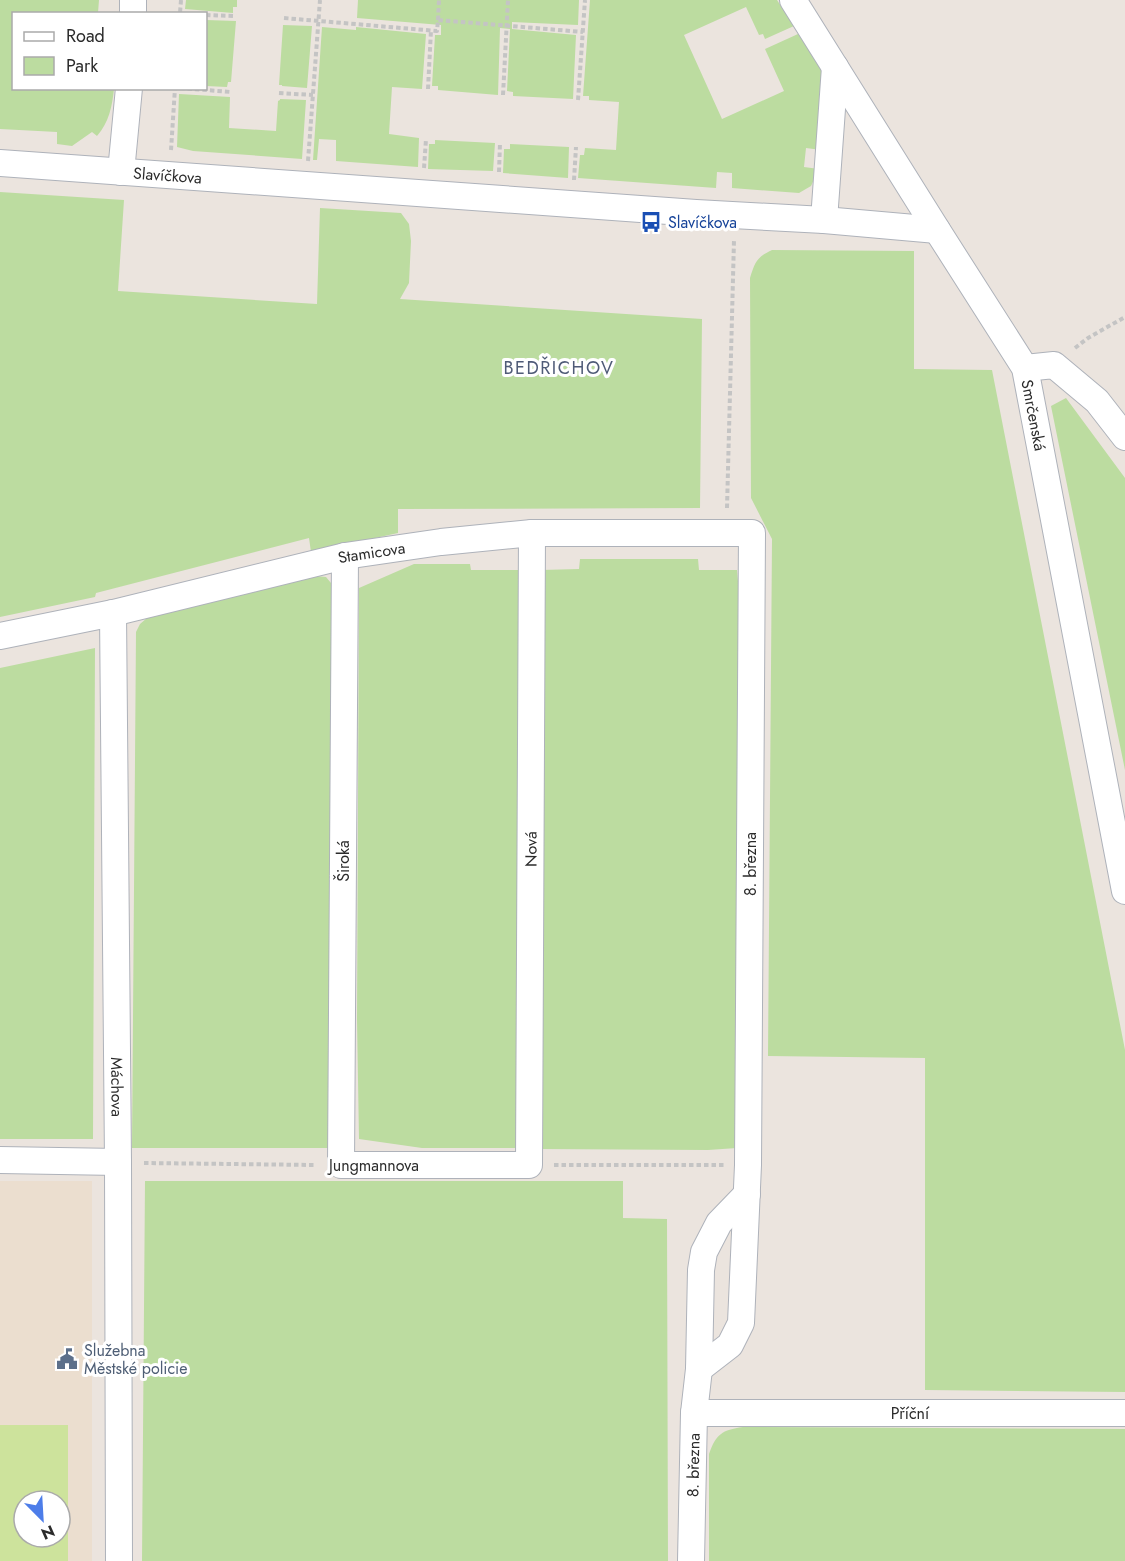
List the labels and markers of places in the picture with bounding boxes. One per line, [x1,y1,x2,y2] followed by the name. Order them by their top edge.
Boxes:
[639,210,663,234] bus stop icon: Slavíčkova
[668,211,737,234] place label: Slavíčkova
[84,1339,188,1380] place label: Služebna Městské policie
[55,1347,79,1371] public building icon: Služebna Městské policie

